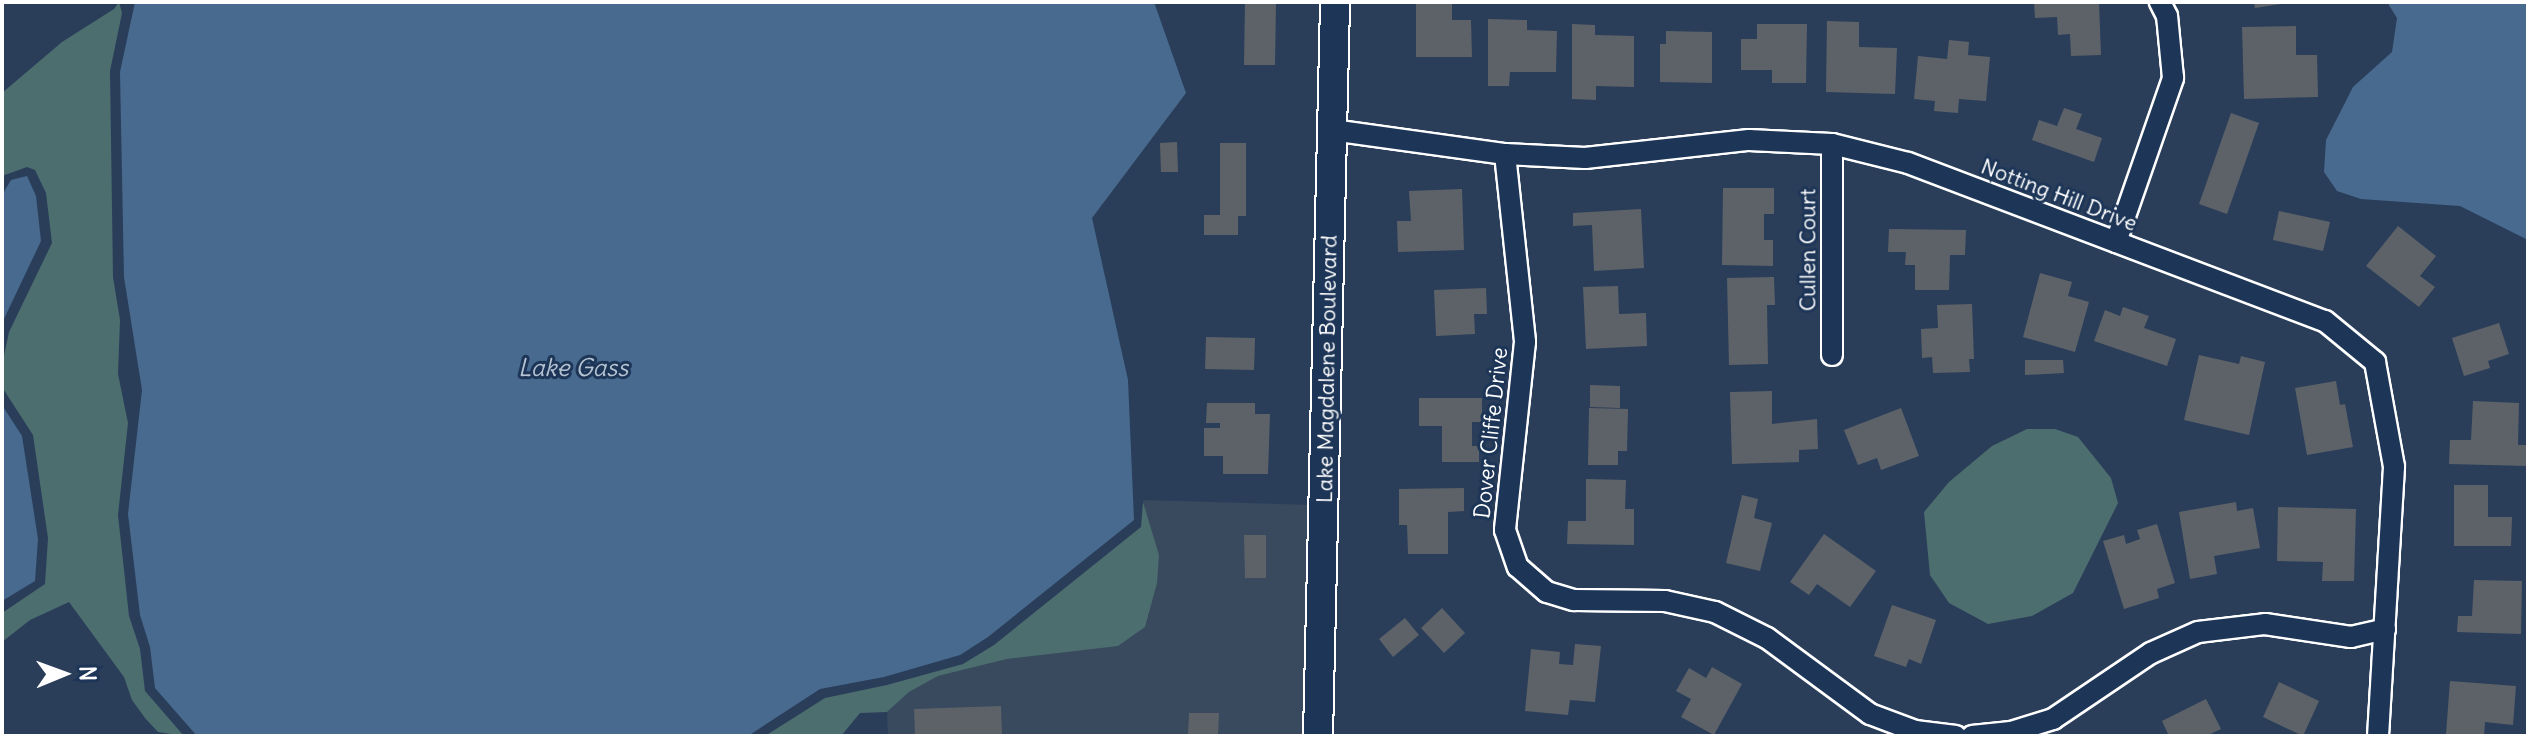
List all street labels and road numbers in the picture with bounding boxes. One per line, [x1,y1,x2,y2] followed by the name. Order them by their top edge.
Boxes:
[1977,153,2141,237] street label: Notting Hill Drive
[1795,189,1821,311] street label: Cullen Court
[1311,235,1343,503] street label: Lake Magdalene Boulevard
[1469,346,1513,520] street label: Dover Cliffe Drive

